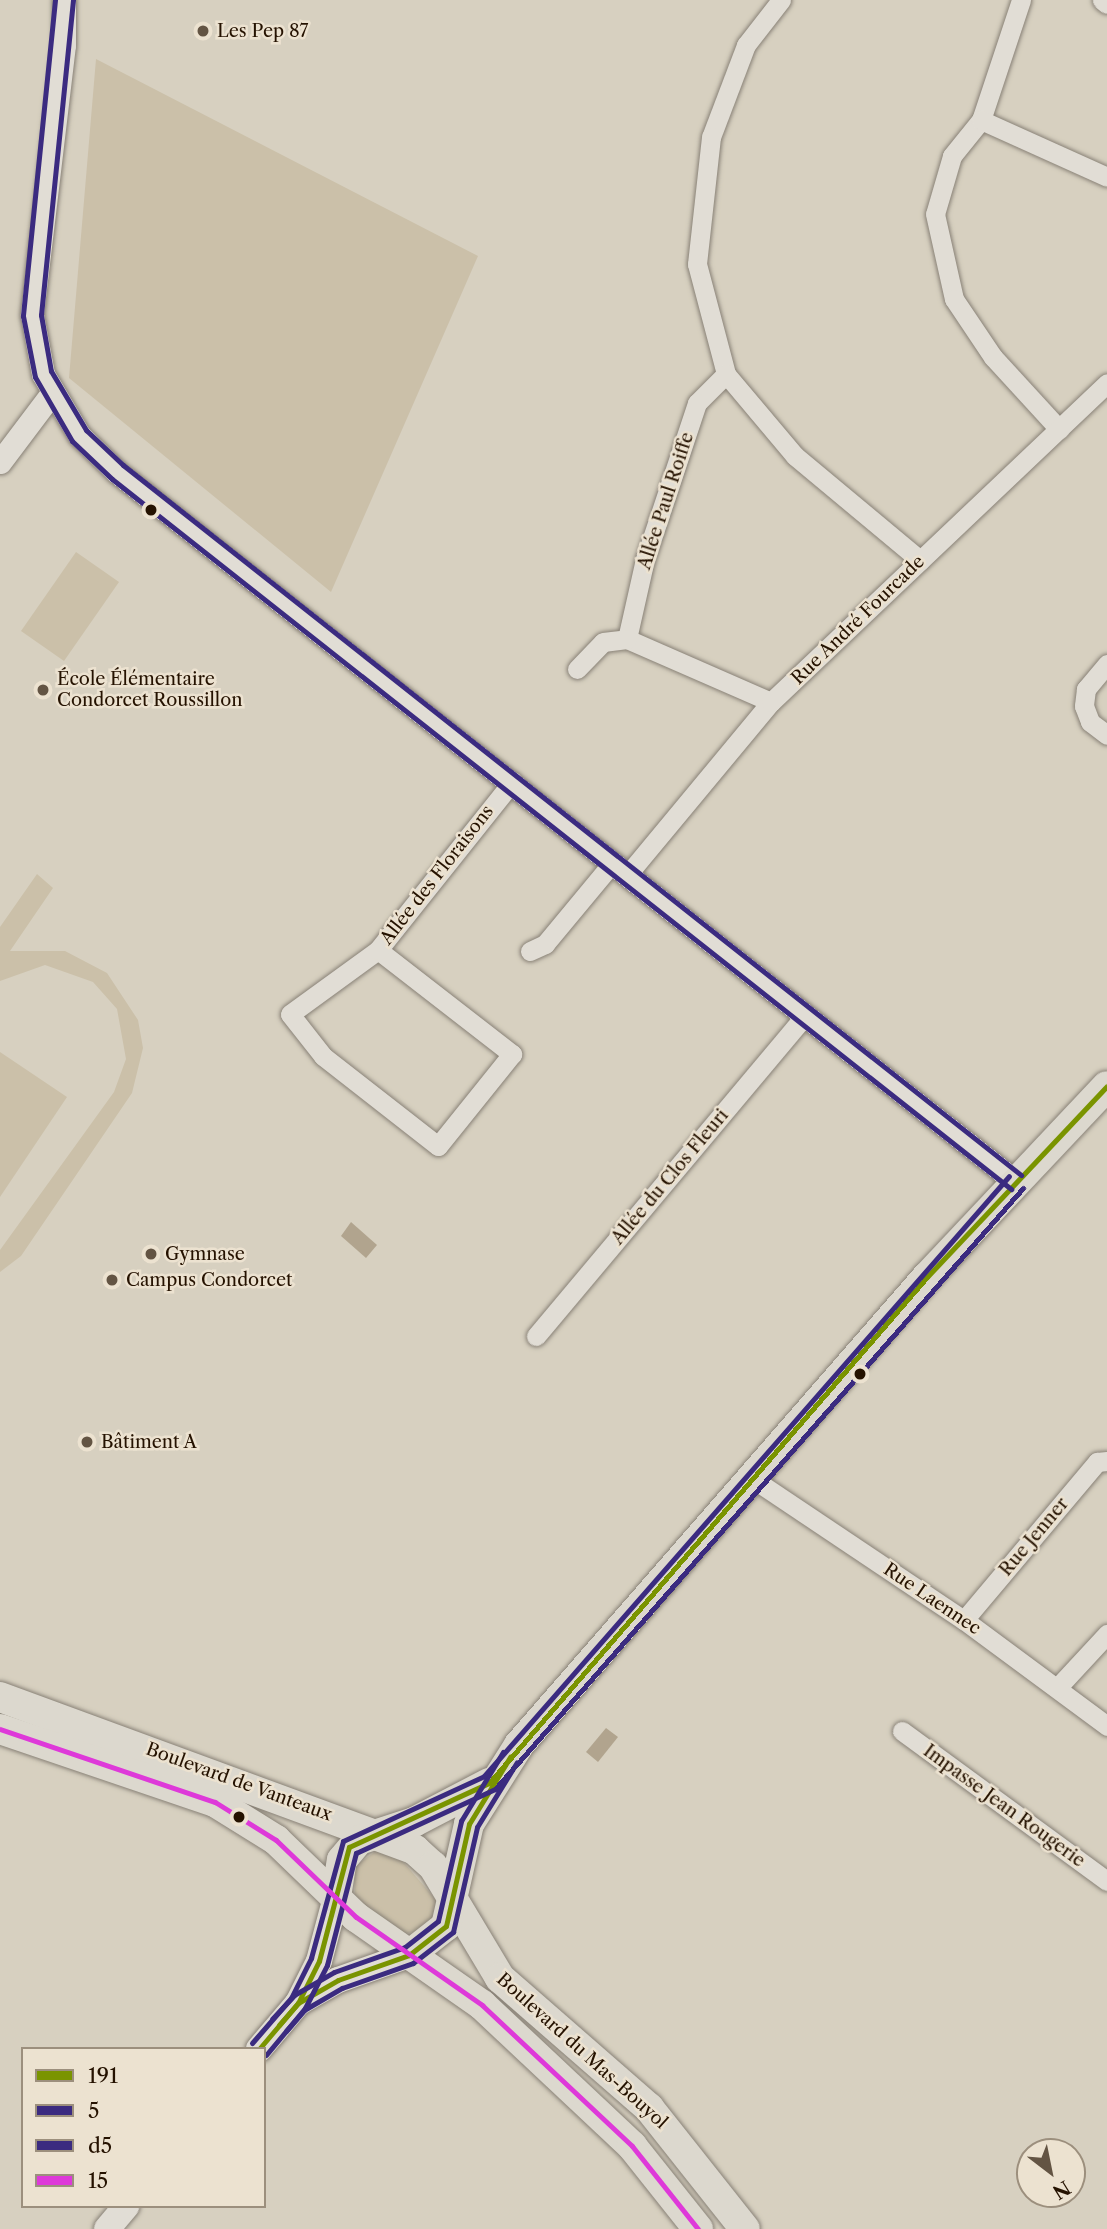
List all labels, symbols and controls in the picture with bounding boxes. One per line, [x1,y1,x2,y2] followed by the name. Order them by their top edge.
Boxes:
[217,20,308,42] place label: Les Pep 87
[195,23,211,39] marker: Les Pep 87
[634,430,698,572] street label: Allée Paul Roiffe
[144,503,158,517] unlabelled marker
[787,551,929,689] street label: Rue André Fourcade
[57,669,243,712] place label: École Élémentaire Condorcet Roussillon
[35,682,51,698] marker: École Élémentaire Condorcet Roussillon
[376,801,498,949] street label: Allée des Floraisons
[607,1105,733,1249] street label: Allée du Clos Fleuri
[165,1243,245,1265] place label: Gymnase
[143,1246,159,1262] marker: Gymnase
[126,1269,292,1291] place label: Campus Condorcet
[104,1272,120,1288] marker: Campus Condorcet
[853,1367,867,1381] unlabelled marker
[101,1431,198,1453] place label: Bâtiment A
[79,1434,95,1450] marker: Bâtiment A
[995,1493,1073,1581] street label: Rue Jenner
[879,1559,985,1639] street label: Rue Laennec
[143,1738,335,1826] street label: Boulevard de Vanteaux
[919,1740,1089,1872] street label: Impasse Jean Rougerie
[232,1810,246,1824] unlabelled marker
[492,1969,672,2133] street label: Boulevard du Mas-Bouyol
[21,2047,266,2208] legend
[88,2063,118,2088] text: 191
[88,2098,99,2123] text: 5
[88,2133,112,2158] text: d5
[1016,2138,1086,2208] north arrow
[88,2168,108,2193] text: 15
[1048,2175,1074,2204] text: N

